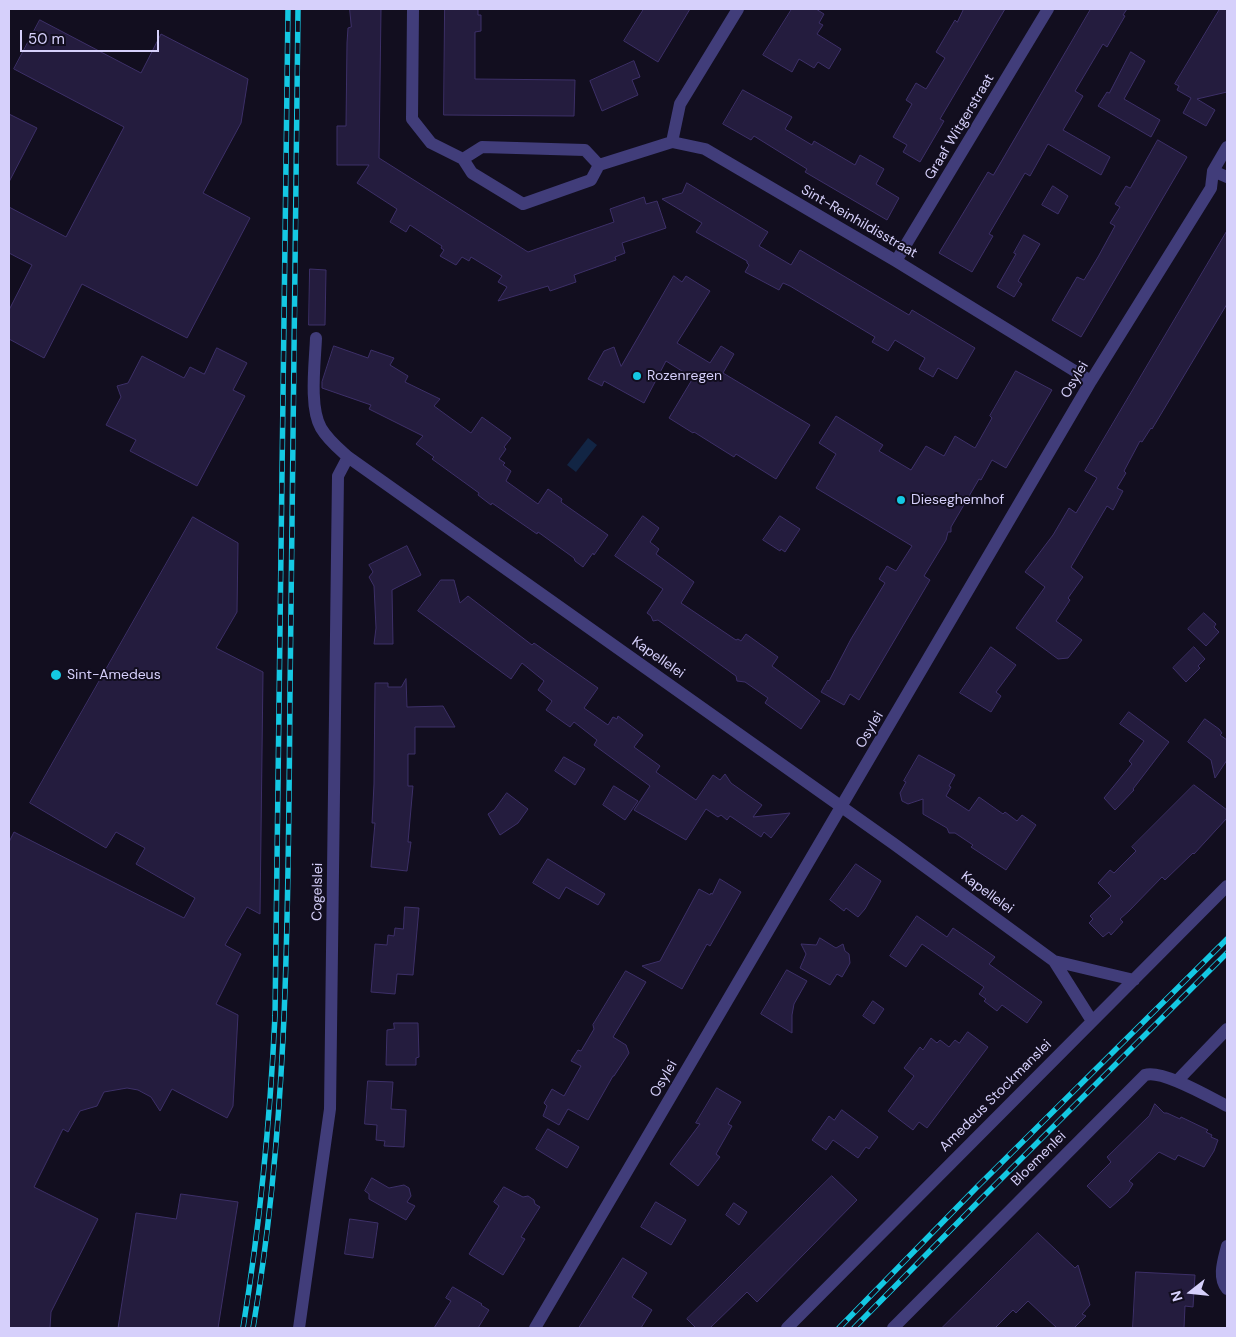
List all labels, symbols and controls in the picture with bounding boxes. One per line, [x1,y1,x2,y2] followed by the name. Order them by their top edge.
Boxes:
[22,20,161,52] scale bar
[28,29,65,49] text: 50 m
[922,71,998,183] street label: Graaf Witgerstraat
[798,182,920,262] street label: Sint-Reinhildisstraat
[1058,359,1092,401] street label: Osylei
[647,368,722,384] place label: Rozenregen
[631,370,643,382] marker: Rozenregen
[911,492,1004,508] place label: Dieseghemhof
[895,494,907,506] marker: Dieseghemhof
[628,634,688,682] street label: Kapellelei
[67,667,161,683] place label: Sint-Amedeus
[49,668,63,682] marker: Sint-Amedeus
[853,709,887,751] street label: Osylei
[309,863,327,921] street label: Cogelslei
[957,868,1017,918] street label: Kapellelei
[936,1036,1056,1156] street label: Amedeus Stockmanslei
[647,1058,681,1100] street label: Osylei
[1008,1128,1070,1190] street label: Bloemenlei
[1166,1267,1216,1317] north arrow
[1167,1289,1187,1304] text: N

